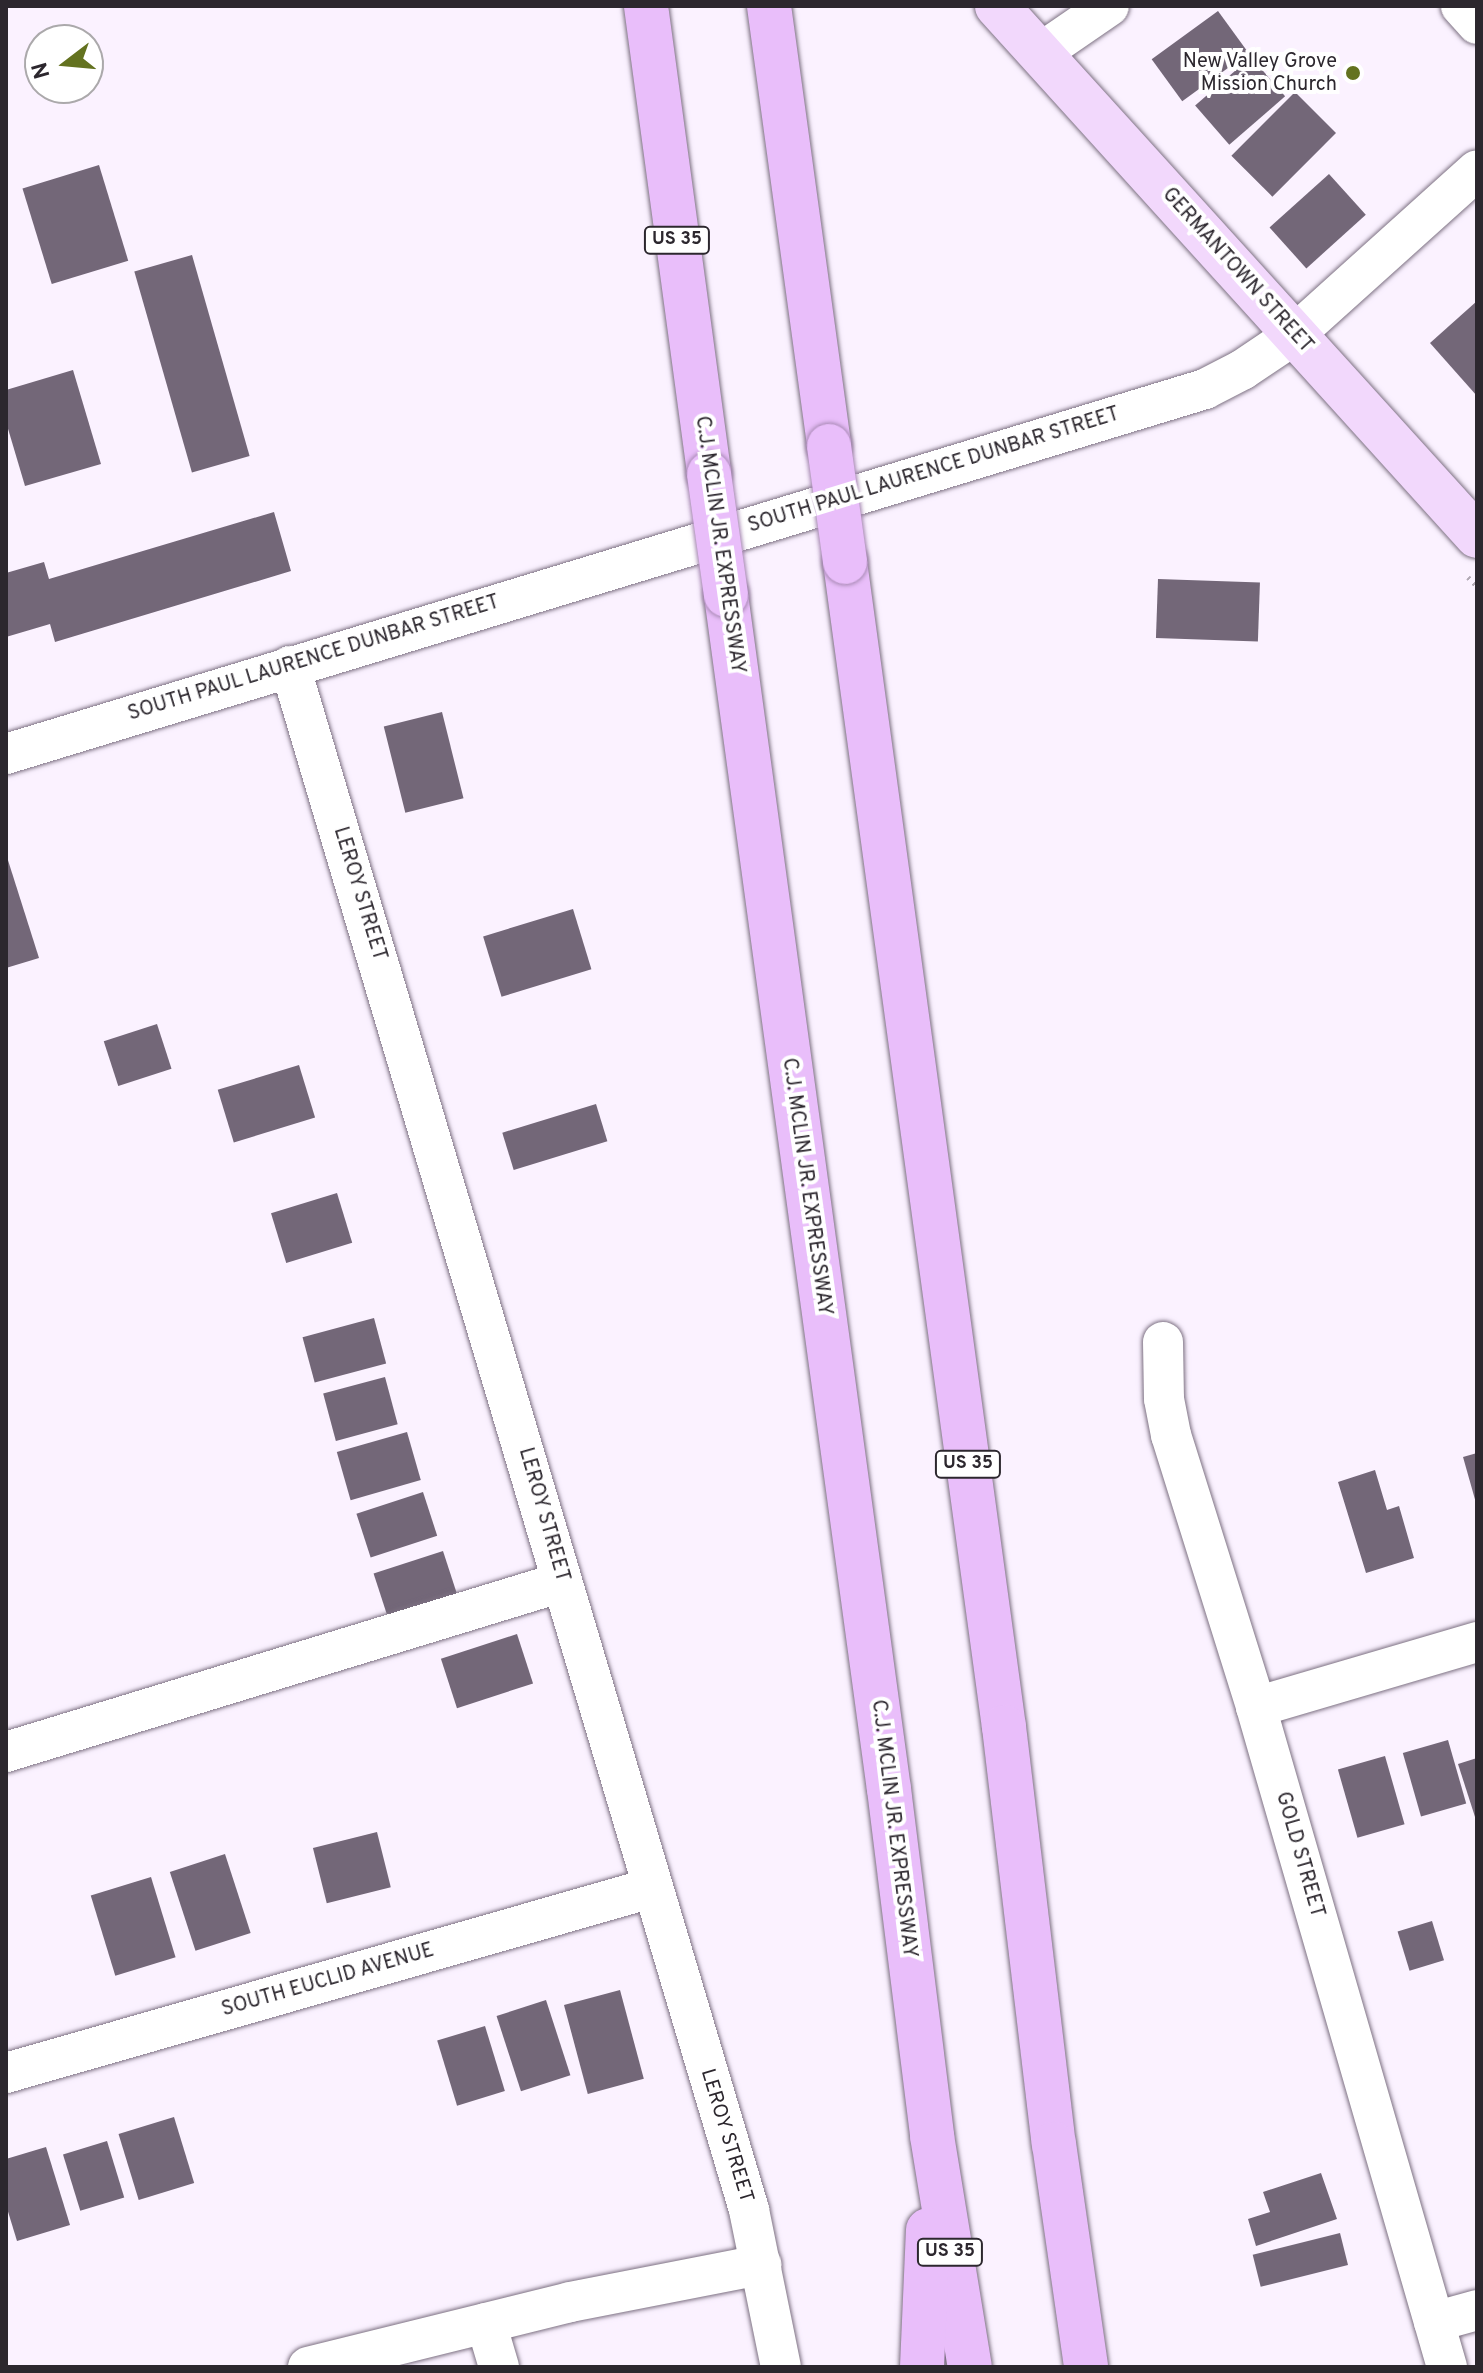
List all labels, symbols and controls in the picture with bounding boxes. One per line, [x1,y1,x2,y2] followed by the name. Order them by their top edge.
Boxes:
[24,24,104,104] north arrow
[1182,50,1337,97] place label: New Valley Grove Mission Church
[27,59,58,82] text: N
[1344,64,1362,82] marker: New Valley Grove Mission Church
[1156,183,1318,359] street label: GERMANTOWN STREET
[643,226,711,254] road number: US 35
[745,403,1123,539] street label: SOUTH PAUL LAURENCE DUNBAR STREET
[689,415,749,675] street label: C.J. MCLIN JR. EXPRESSWAY
[125,591,503,727] street label: SOUTH PAUL LAURENCE DUNBAR STREET
[327,824,391,964] street label: LEROY STREET
[776,1057,836,1317] street label: C.J. MCLIN JR. EXPRESSWAY
[512,1445,574,1585] street label: LEROY STREET
[934,1450,1002,1478] road number: US 35
[865,1698,921,1960] street label: C.J. MCLIN JR. EXPRESSWAY
[1270,1789,1328,1921] street label: GOLD STREET
[219,1939,437,2023] street label: SOUTH EUCLID AVENUE
[694,2066,758,2206] street label: LEROY STREET
[916,2238,984,2266] road number: US 35

